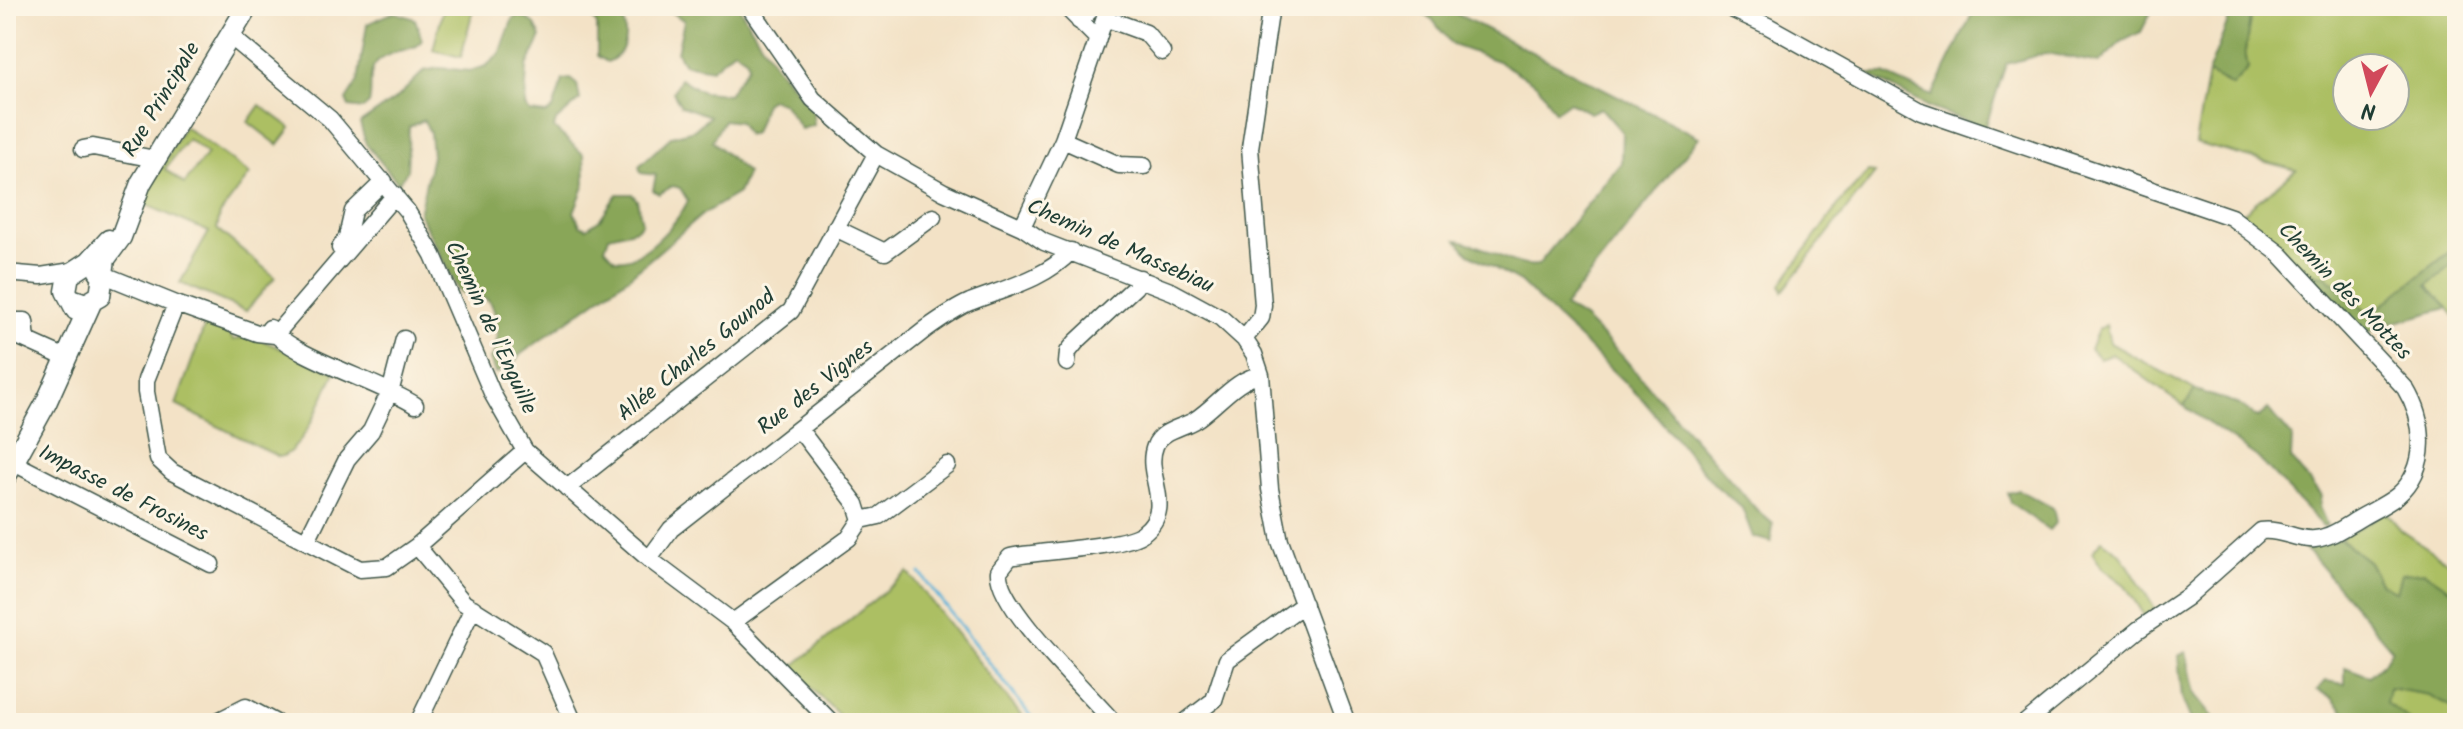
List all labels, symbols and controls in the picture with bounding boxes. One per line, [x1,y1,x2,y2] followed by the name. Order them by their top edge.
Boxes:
[114,35,210,165] street label: Rue Principale
[2331,52,2411,132] north arrow
[2360,91,2378,128] text: N
[1021,190,1220,304] street label: Chemin de Massebiau
[2269,215,2420,370] street label: Chemin des Mottes
[434,235,546,421] street label: Chemin de l'Enguille
[610,280,785,431] street label: Allée Charles Gounod
[750,331,882,445] street label: Rue des Vignes
[32,436,215,552] street label: Impasse de Frosines

